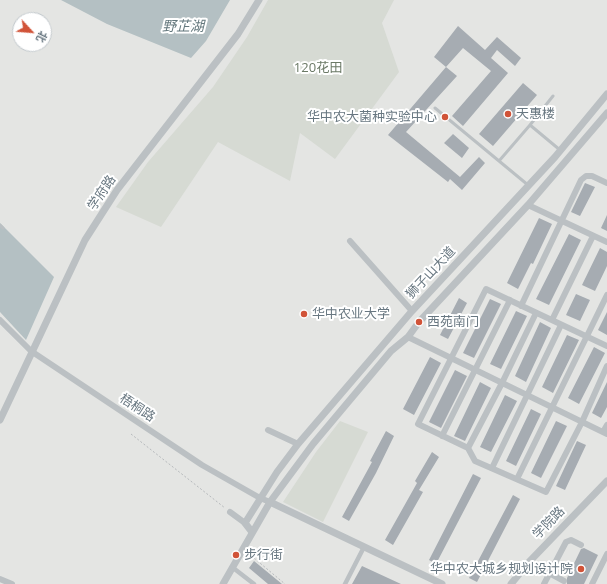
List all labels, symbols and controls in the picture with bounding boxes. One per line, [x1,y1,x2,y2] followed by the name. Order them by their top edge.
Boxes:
[12,12,52,52] north arrow
[162,19,204,35] water label: 野芷湖
[33,29,51,45] text: 北
[294,60,342,76] park label: 120花田
[516,106,555,122] place label: 天惠楼
[307,109,437,125] place label: 华中农大菌种实验中心
[503,109,513,119] marker: 天惠楼
[440,112,450,122] marker: 华中农大菌种实验中心
[85,172,119,214] street label: 学府路
[403,244,459,302] street label: 狮子山大道
[312,306,390,322] place label: 华中农业大学
[299,309,309,319] marker: 华中农业大学
[427,314,479,330] place label: 西苑南门
[414,317,424,327] marker: 西苑南门
[116,391,158,425] street label: 梧桐路
[530,504,568,542] street label: 学院路
[244,547,283,563] place label: 步行街
[231,550,241,560] marker: 步行街
[430,561,573,577] place label: 华中农大城乡规划设计院
[576,564,586,574] marker: 华中农大城乡规划设计院

